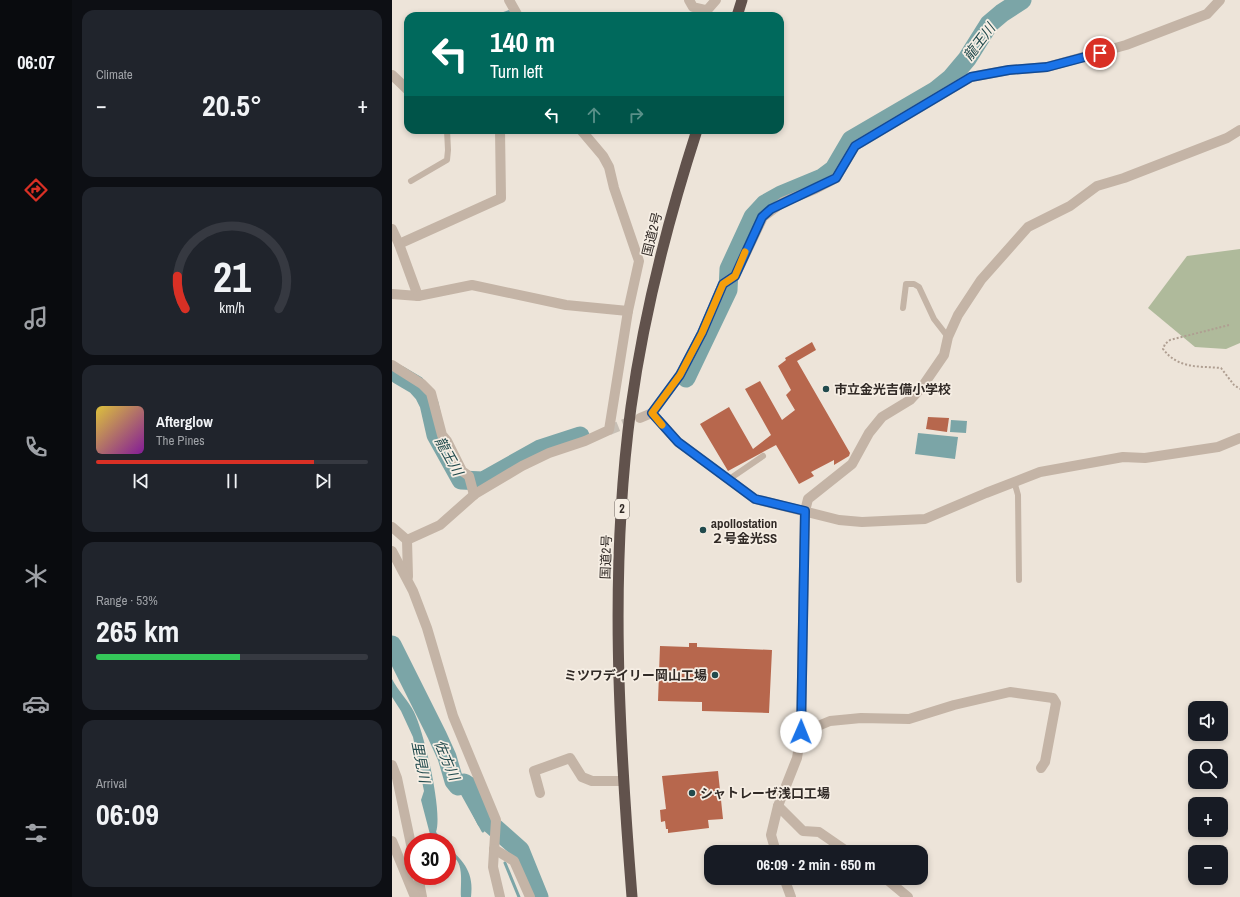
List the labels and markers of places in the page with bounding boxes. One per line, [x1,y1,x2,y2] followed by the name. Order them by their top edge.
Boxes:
[1083,36,1117,70] pin
[834,381,951,398] place label: 市立金光吉備小学校
[821,384,831,394] marker: 市立金光吉備小学校
[711,515,777,547] place label: apollostation ２号金光SS
[698,525,708,535] marker: apollostation ２号金光SS
[564,667,707,684] place label: ミツワデイリー岡山工場
[710,670,720,680] marker: ミツワデイリー岡山工場
[700,785,830,802] place label: シャトレーゼ浅口工場
[687,788,697,798] marker: シャトレーゼ浅口工場

